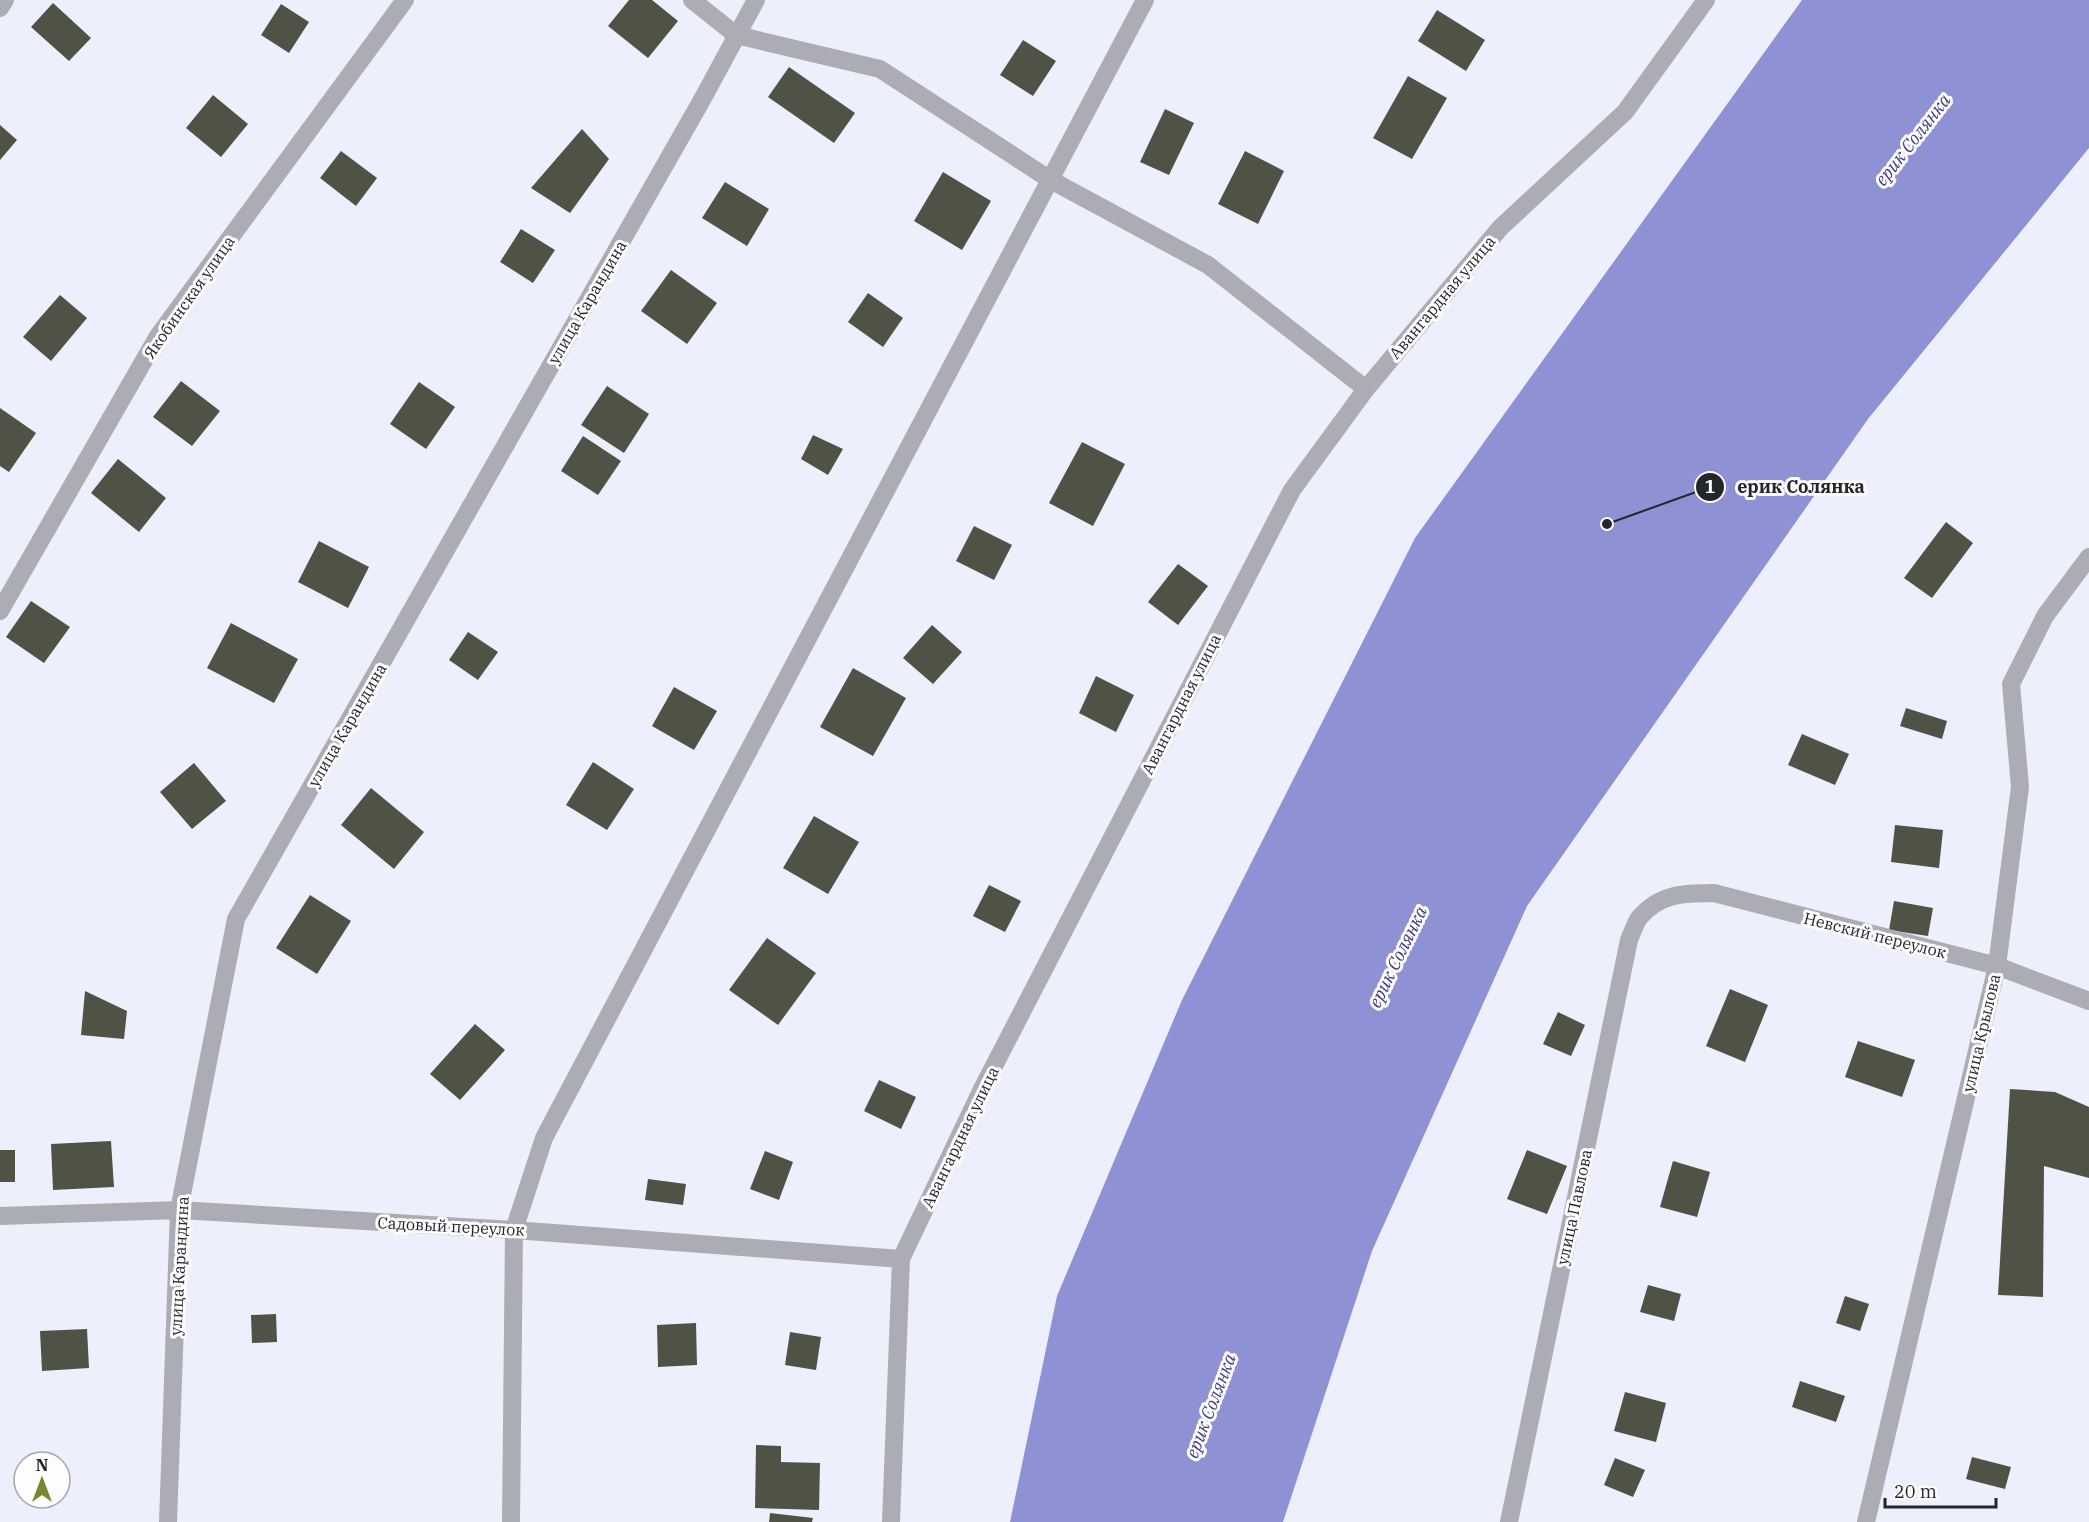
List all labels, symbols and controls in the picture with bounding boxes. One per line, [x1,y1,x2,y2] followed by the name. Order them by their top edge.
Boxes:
[1870,89,1956,190] water label: ерик Солянка
[1385,231,1500,363] street label: Авангардная улица
[139,232,239,362] street label: Якобинская улица
[543,236,631,367] street label: улица Карандина
[1695,469,1877,505] callout: ерик Солянка
[1705,475,1716,498] text: 1
[1737,475,1865,498] text: ерик Солянка
[1137,630,1225,778] street label: Авангардная улица
[303,659,391,790] street label: улица Карандина
[1363,902,1432,1011] water label: ерик Солянка
[1802,908,1949,963] street label: Невский переулок
[1958,972,2004,1094] street label: улица Крылова
[917,1063,1003,1211] street label: Авангардная улица
[1552,1147,1596,1267] street label: улица Павлова
[165,1196,193,1336] street label: улица Карандина
[377,1212,526,1240] street label: Садовый переулок
[1180,1350,1241,1461] water label: ерик Солянка
[12,1450,72,1510] north arrow
[36,1455,48,1475] text: N
[1885,1471,1996,1509] scale bar
[1894,1480,1937,1503] text: 20 m

